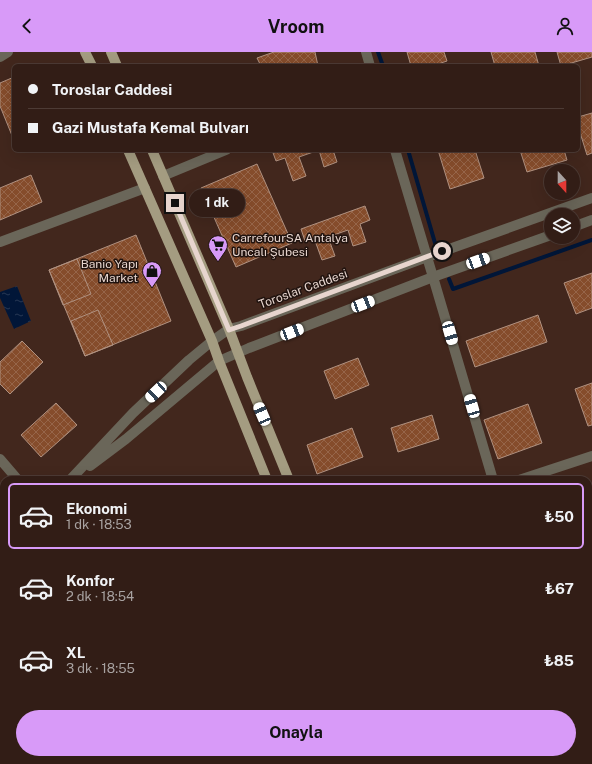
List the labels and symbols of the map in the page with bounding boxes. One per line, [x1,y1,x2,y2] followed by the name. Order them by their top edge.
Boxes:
[544,164,580,200] north arrow
[189,189,245,217] callout: 1 dk
[166,194,184,212] route end
[232,231,348,259] place label: CarrefourSA Antalya Uncalı Şubesi
[207,234,229,262] supermarket icon: CarrefourSA Antalya Uncalı Şubesi
[433,242,451,260] route start
[465,251,491,271] car
[81,257,138,285] place label: Banio Yapı Market
[141,260,163,288] shop icon: Banio Yapı Market
[257,266,349,312] street label: Toroslar Caddesi
[350,294,376,314] car
[441,320,459,346] car
[279,322,305,342] car
[143,379,169,405] car
[463,393,481,419] car
[252,401,272,427] car

